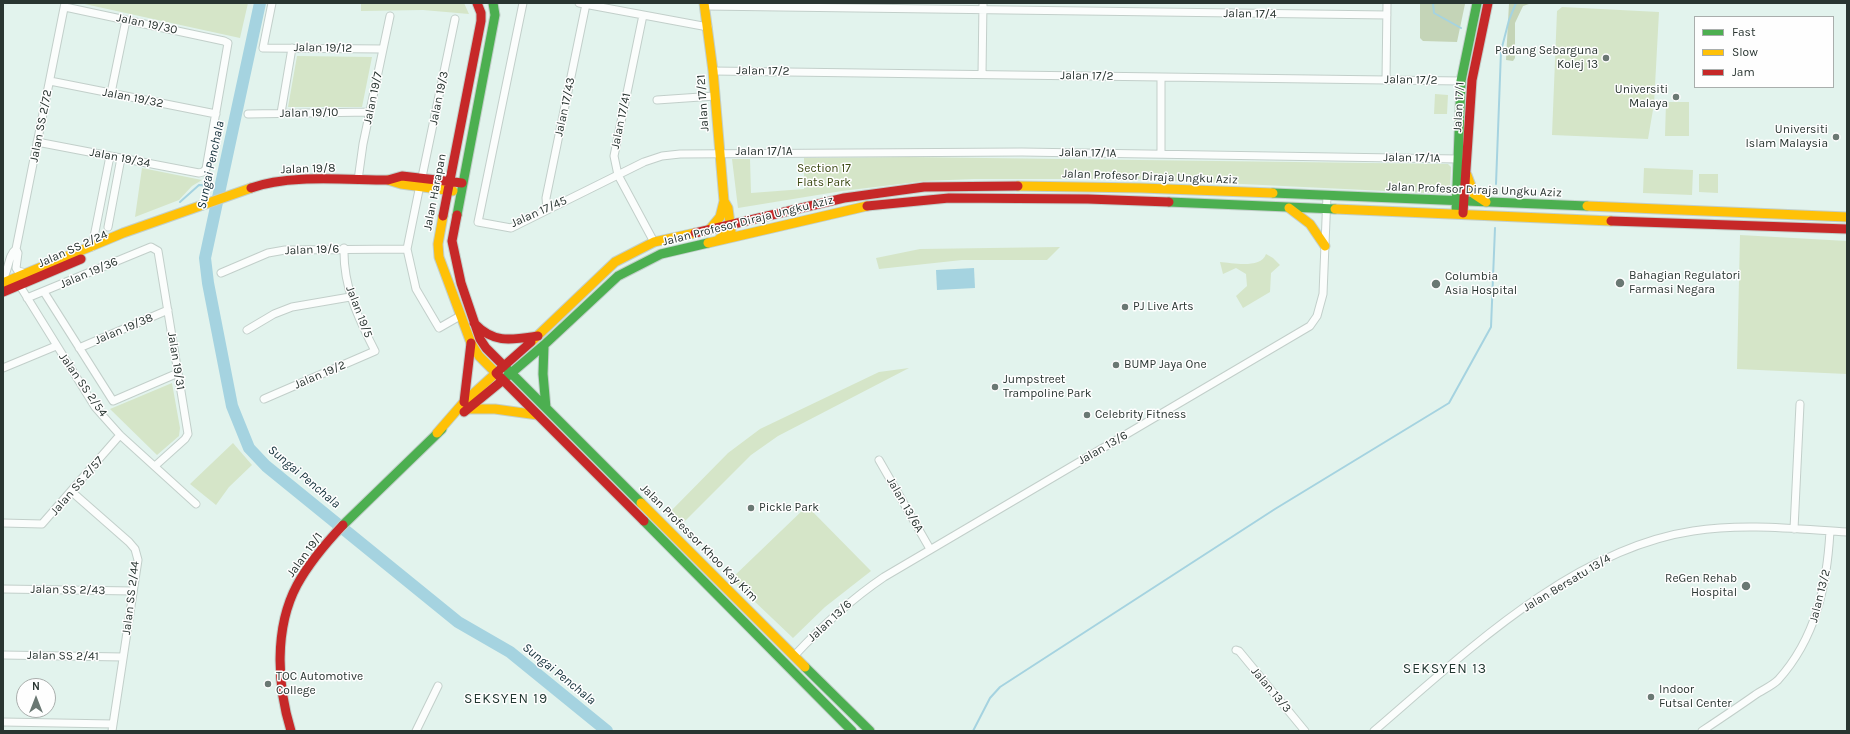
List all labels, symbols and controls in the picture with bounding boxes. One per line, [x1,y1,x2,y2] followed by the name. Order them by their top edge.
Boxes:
[1223,6,1277,22] street label: Jalan 17/4
[115,11,179,37] street label: Jalan 19/30
[1694,16,1834,88] legend
[1732,25,1755,39] text: Fast
[294,40,352,56] street label: Jalan 19/12
[1495,44,1598,72] place label: Padang Sebarguna Kolej 13
[1732,45,1758,59] text: Slow
[1601,53,1611,63] marker: Padang Sebarguna Kolej 13
[736,63,790,79] street label: Jalan 17/2
[1732,65,1755,79] text: Jam
[1060,68,1114,84] street label: Jalan 17/2
[360,70,386,126] street label: Jalan 19/7
[426,70,452,126] street label: Jalan 19/3
[1384,72,1438,88] street label: Jalan 17/2
[694,74,712,132] street label: Jalan 17/21
[552,76,578,138] street label: Jalan 17/43
[1450,82,1468,132] street label: Jalan 17/1
[1615,83,1668,111] place label: Universiti Malaya
[101,85,165,111] street label: Jalan 19/32
[27,89,55,163] street label: Jalan SS 2/72
[608,92,634,150] street label: Jalan 17/41
[1671,92,1681,102] marker: Universiti Malaya
[280,105,338,121] street label: Jalan 19/10
[194,120,228,210] water label: Sungai Penchala
[1745,123,1828,151] place label: Universiti Islam Malaysia
[1831,132,1841,142] marker: Universiti Islam Malaysia
[88,145,152,171] street label: Jalan 19/34
[735,145,793,159] street label: Jalan 17/1A
[1059,145,1117,161] street label: Jalan 17/1A
[1383,150,1441,166] street label: Jalan 17/1A
[420,152,450,232] street label: Jalan Harapan
[280,161,336,177] street label: Jalan 19/8
[797,162,851,190] park label: Section 17 Flats Park
[1062,167,1238,187] street label: Jalan Profesor Diraja Ungku Aziz
[1386,180,1562,200] street label: Jalan Profesor Diraja Ungku Aziz
[509,193,569,231] street label: Jalan 17/45
[661,193,835,249] street label: Jalan Profesor Diraja Ungku Aziz
[36,227,110,271] street label: Jalan SS 2/24
[285,242,339,258] street label: Jalan 19/6
[58,254,120,292] street label: Jalan 19/36
[1629,269,1740,297] place label: Bahagian Regulatori Farmasi Negara
[1445,270,1517,298] place label: Columbia Asia Hospital
[1614,277,1626,289] marker: Bahagian Regulatori Farmasi Negara
[1430,278,1442,290] marker: Columbia Asia Hospital
[343,284,375,340] street label: Jalan 19/5
[1133,300,1194,314] place label: PJ Live Arts
[1120,302,1130,312] marker: PJ Live Arts
[93,310,155,348] street label: Jalan 19/38
[164,331,188,391] street label: Jalan 19/31
[56,350,110,420] street label: Jalan SS 2/54
[292,358,348,392] street label: Jalan 19/2
[1124,358,1207,372] place label: BUMP Jaya One
[1111,360,1121,370] marker: BUMP Jaya One
[1003,373,1091,401] place label: Jumpstreet Trampoline Park
[990,382,1000,392] marker: Jumpstreet Trampoline Park
[1095,408,1186,422] place label: Celebrity Fitness
[1082,410,1092,420] marker: Celebrity Fitness
[1076,428,1130,468] street label: Jalan 13/6
[265,442,343,512] water label: Sungai Penchala
[47,454,107,518] street label: Jalan SS 2/57
[883,475,927,535] street label: Jalan 13/6A
[637,481,761,605] street label: Jalan Professor Khoo Kay Kim
[759,501,819,515] place label: Pickle Park
[746,503,756,513] marker: Pickle Park
[284,530,326,580] street label: Jalan 19/1
[1520,551,1614,615] street label: Jalan Bersatu 13/4
[119,560,143,636] street label: Jalan SS 2/44
[1806,568,1834,624] street label: Jalan 13/2
[1665,572,1737,600] place label: ReGen Rehab Hospital
[1740,580,1752,592] marker: ReGen Rehab Hospital
[30,582,106,598] street label: Jalan SS 2/43
[805,597,855,645] street label: Jalan 13/6
[519,640,599,708] water label: Sungai Penchala
[27,648,99,664] street label: Jalan SS 2/41
[1403,661,1487,677] district label: SEKSYEN 13
[1248,664,1294,716] street label: Jalan 13/3
[276,670,363,698] place label: TOC Automotive College
[16,678,56,718] north arrow
[263,679,273,689] marker: TOC Automotive College
[32,680,40,693] text: N
[1659,683,1732,711] place label: Indoor Futsal Center
[464,691,548,707] district label: SEKSYEN 19
[1646,692,1656,702] marker: Indoor Futsal Center

